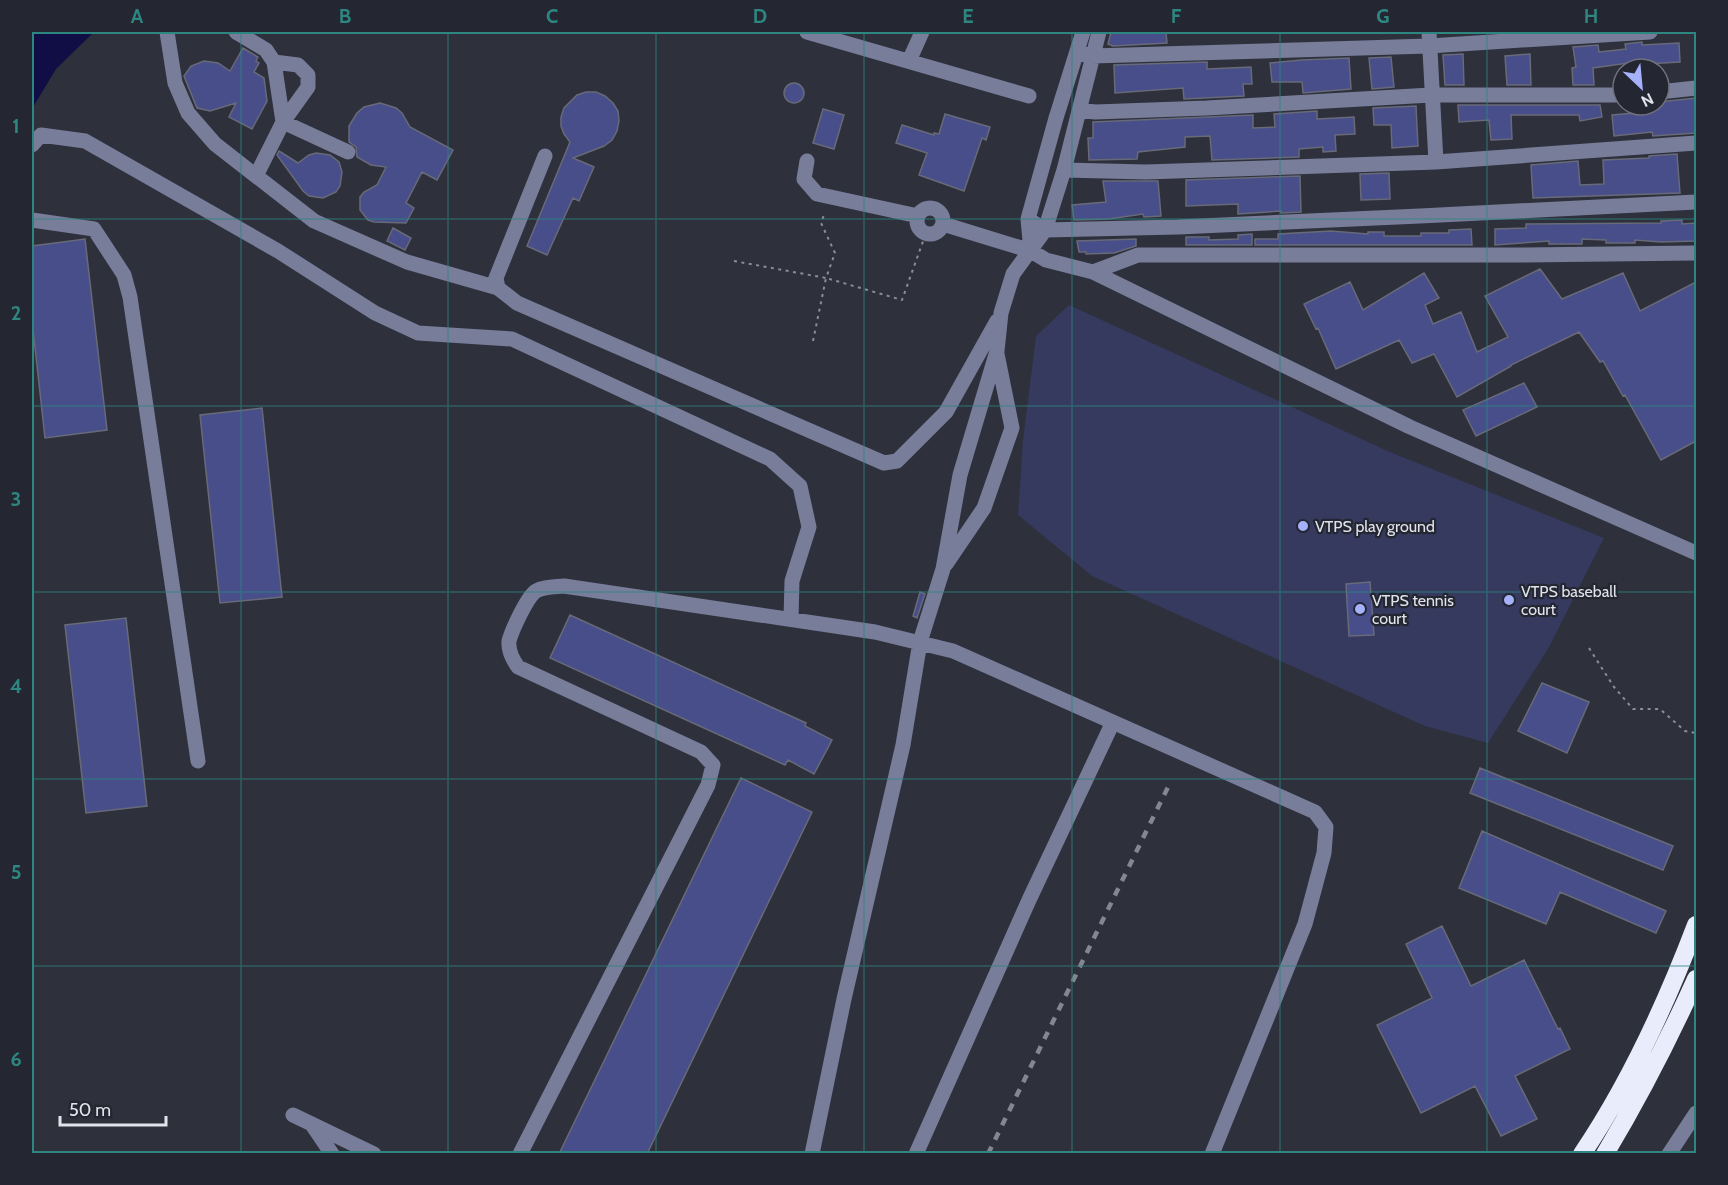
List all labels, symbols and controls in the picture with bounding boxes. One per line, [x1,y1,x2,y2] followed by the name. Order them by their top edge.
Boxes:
[131,4,144,28] text: A
[339,4,351,28] text: B
[546,4,558,28] text: C
[753,4,767,28] text: D
[962,4,974,28] text: E
[1171,4,1182,28] text: F
[1376,4,1390,28] text: G
[1584,4,1598,28] text: H
[1611,57,1671,117] north arrow
[1638,89,1657,111] text: N
[12,114,20,138] text: 1
[11,301,21,325] text: 2
[11,487,21,511] text: 3
[1315,517,1435,536] place label: VTPS play ground
[1296,519,1310,533] marker: VTPS play ground
[1521,582,1617,619] place label: VTPS baseball court
[1372,591,1454,628] place label: VTPS tennis court
[1502,593,1516,607] marker: VTPS baseball court
[1353,602,1367,616] marker: VTPS tennis court
[10,674,22,698] text: 4
[11,860,21,884] text: 5
[10,1047,22,1071] text: 6
[60,1089,166,1127] scale bar
[69,1099,111,1121] text: 50 m

